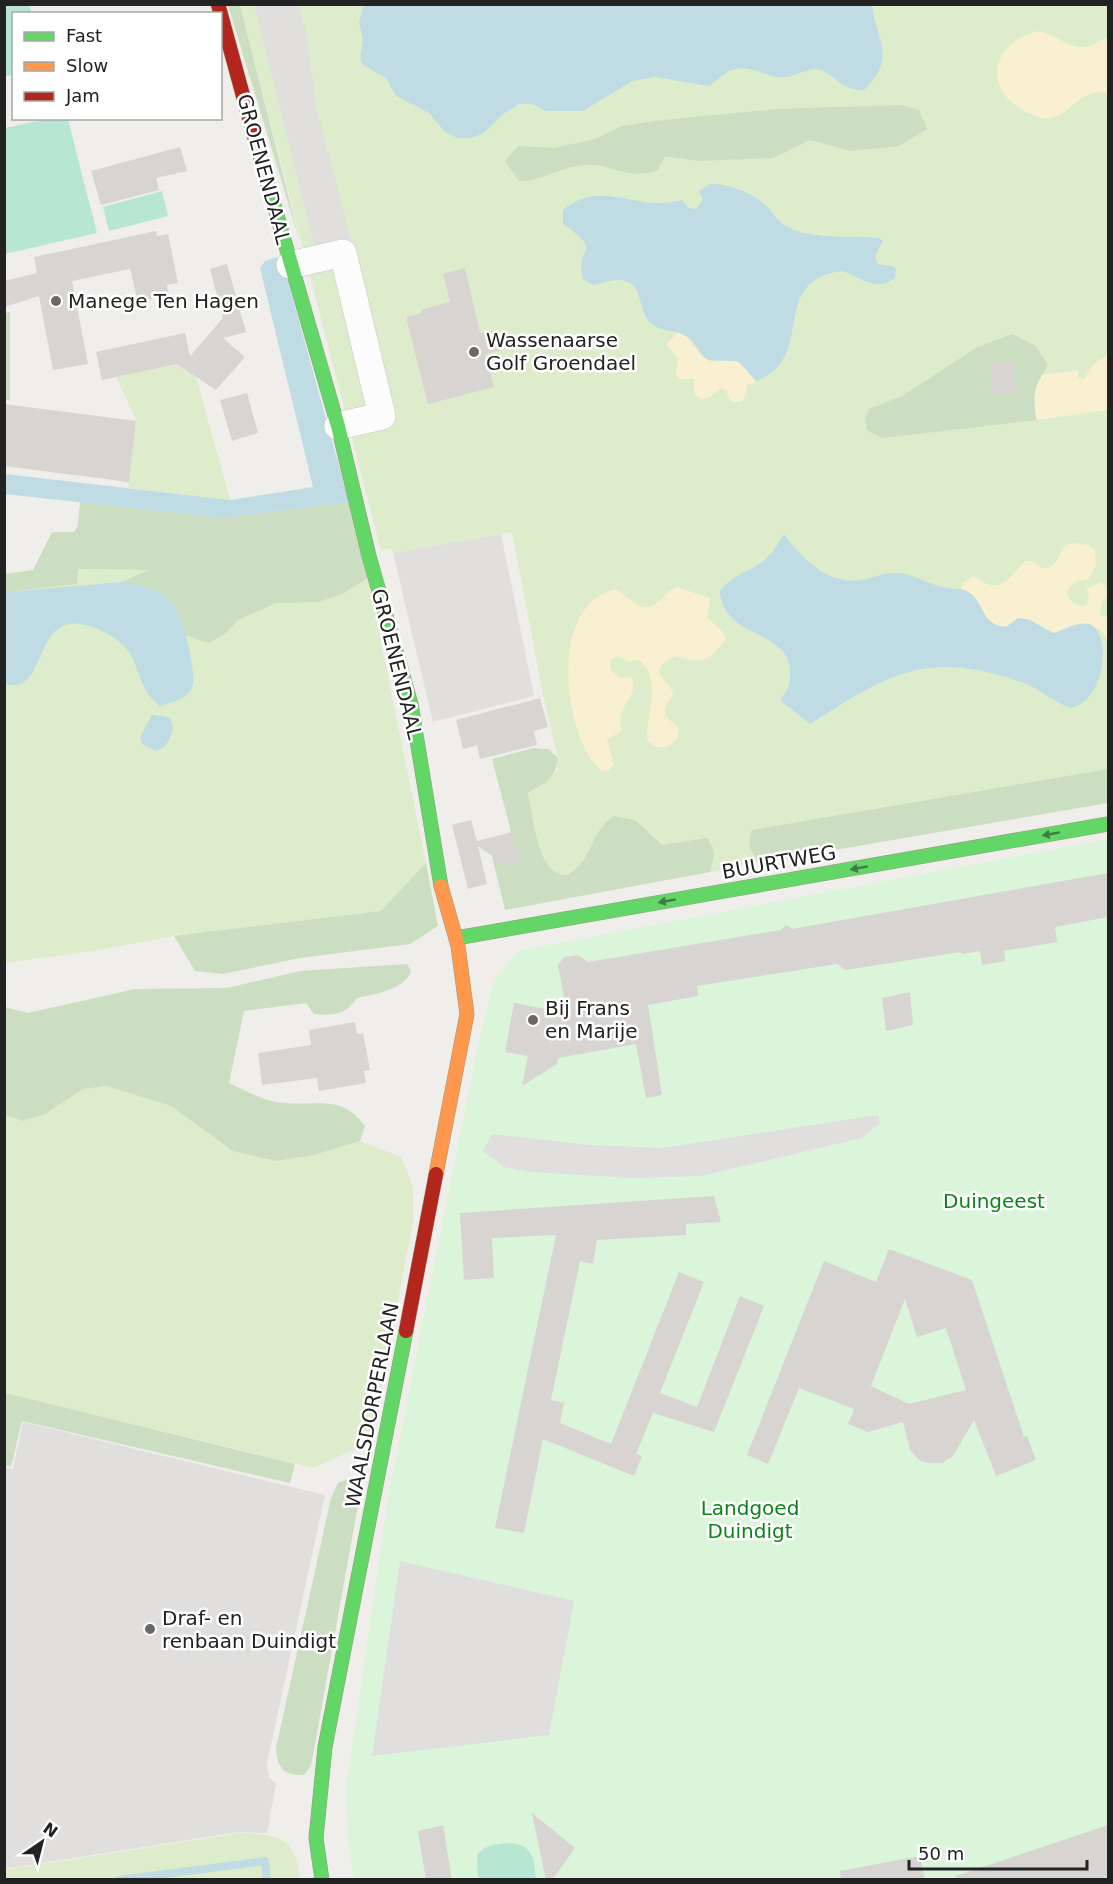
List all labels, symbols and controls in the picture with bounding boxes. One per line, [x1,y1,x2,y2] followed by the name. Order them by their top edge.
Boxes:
[12,12,222,120] legend
[66,25,102,46] text: Fast
[66,55,108,76] text: Slow
[65,85,100,106] text: Jam
[232,91,296,248] street label: GROENENDAAL
[68,289,259,313] place label: Manege Ten Hagen
[49,294,63,308] marker: Manege Ten Hagen
[486,328,636,375] place label: Wassenaarse Golf Groendael
[467,345,481,359] marker: Wassenaarse Golf Groendael
[367,586,428,743] street label: GROENENDAAL
[1041,830,1060,839] one-way arrow
[720,840,838,884] street label: BUURTWEG
[849,863,868,872] one-way arrow
[657,897,676,906] one-way arrow
[545,996,638,1043] place label: Bij Frans en Marije
[526,1013,540,1027] marker: Bij Frans en Marije
[943,1189,1045,1213] park label: Duingeest
[340,1300,404,1510] street label: WAALSDORPERLAAN
[701,1496,799,1543] park label: Landgoed Duindigt
[162,1606,336,1653] place label: Draf- en renbaan Duindigt
[143,1622,157,1636] marker: Draf- en renbaan Duindigt
[12,1812,72,1872] north arrow
[39,1819,61,1842] text: N
[909,1833,1088,1871] scale bar
[918,1843,964,1864] text: 50 m

